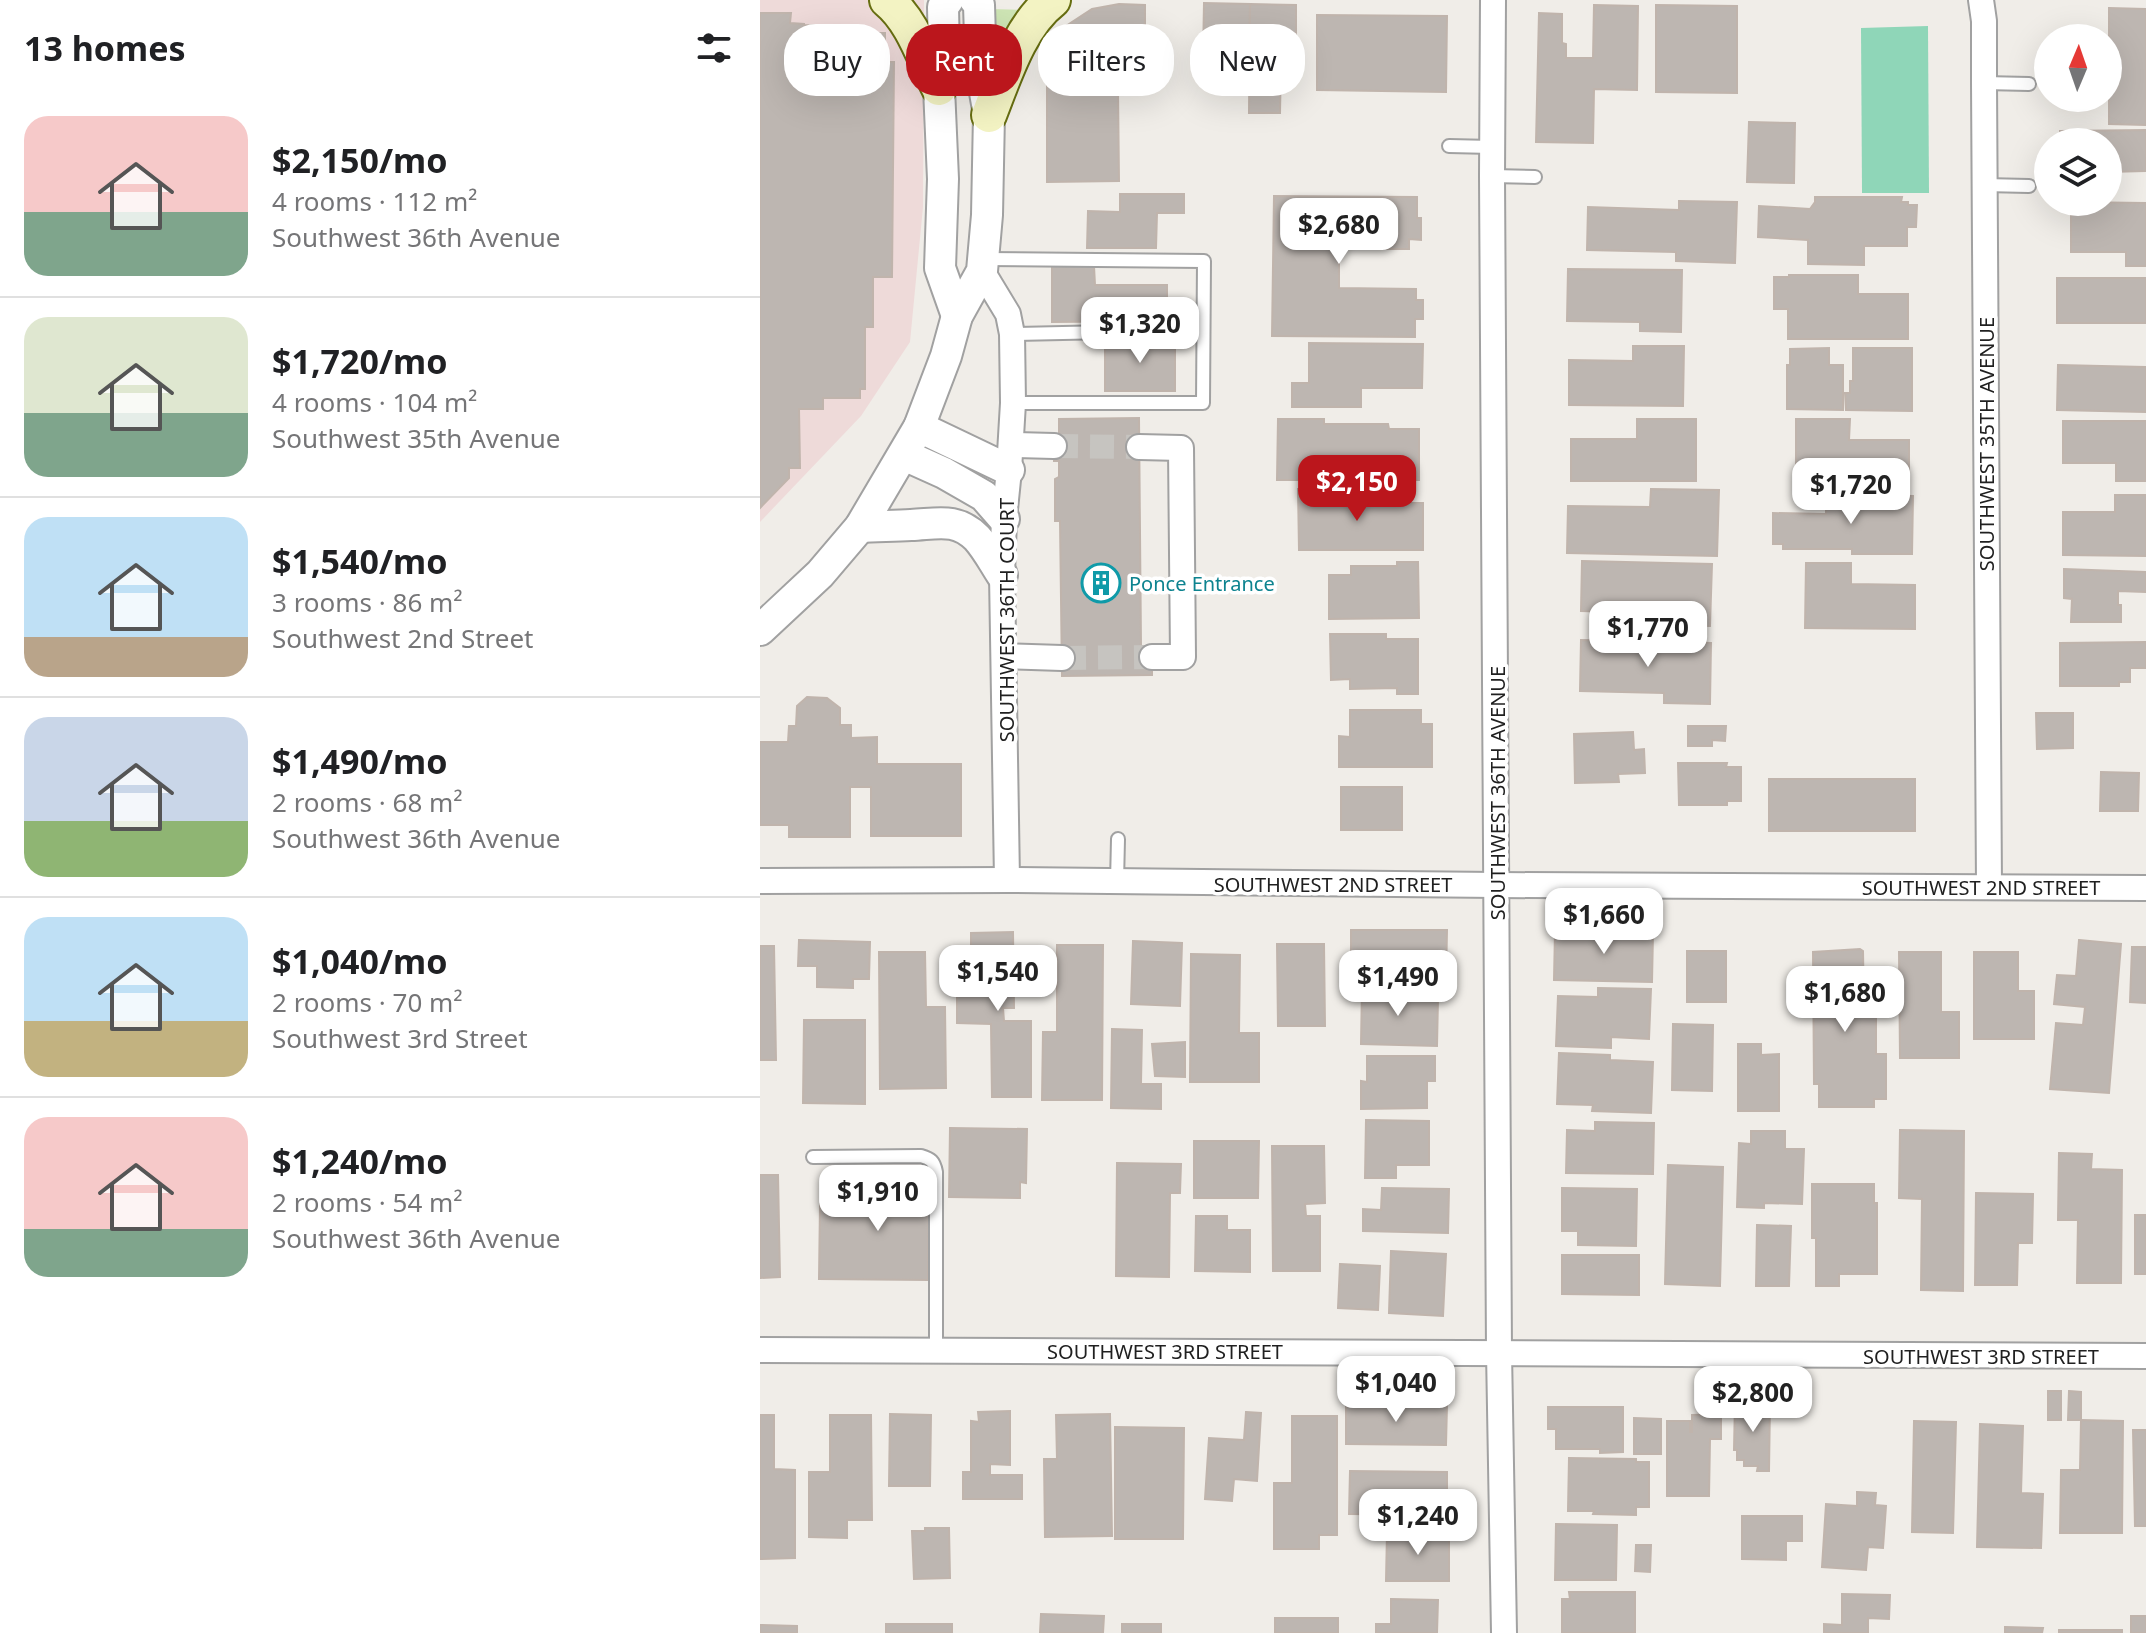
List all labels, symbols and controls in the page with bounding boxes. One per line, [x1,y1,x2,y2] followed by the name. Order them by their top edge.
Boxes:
[784,24,890,96] chip: Buy
[906,24,1022,96] chip: Rent
[1038,24,1174,96] chip: Filters
[1190,24,1305,96] chip: New
[2034,24,2122,112] north arrow
[2034,24,2122,216] map controls
[24,25,186,71] text: 13 homes
[692,26,736,70] icon: filters
[2034,128,2122,216] button: layers
[272,137,447,183] text: $2,150/mo
[88,148,184,244] icon: home
[272,183,477,219] text: 4 rooms · 112 m²
[1274,198,1404,266] pin: $2,680
[1298,206,1380,242] text: $2,680
[272,219,560,255] text: Southwest 36th Avenue
[1075,297,1205,365] pin: $1,320
[1099,305,1181,341] text: $1,320
[1973,317,2000,571] street label: SOUTHWEST 35TH AVENUE
[272,338,447,384] text: $1,720/mo
[88,349,184,445] icon: home
[272,384,477,420] text: 4 rooms · 104 m²
[272,420,560,456] text: Southwest 35th Avenue
[1292,455,1422,523] pin: $2,150
[1786,458,1916,526] pin: $1,720
[1316,463,1398,499] text: $2,150
[1810,466,1892,502] text: $1,720
[993,498,1020,742] street label: SOUTHWEST 36TH COURT
[272,538,447,584] text: $1,540/mo
[88,549,184,645] icon: home
[1080,562,1122,604] building icon: Ponce Entrance
[1129,570,1275,597] place label: Ponce Entrance
[272,584,462,620] text: 3 rooms · 86 m²
[1583,601,1713,669] pin: $1,770
[1607,609,1689,645] text: $1,770
[272,620,534,656] text: Southwest 2nd Street
[1484,666,1511,920] street label: SOUTHWEST 36TH AVENUE
[272,738,447,784] text: $1,490/mo
[88,749,184,845] icon: home
[272,784,462,820] text: 2 rooms · 68 m²
[272,820,560,856] text: Southwest 36th Avenue
[1214,871,1452,898] street label: SOUTHWEST 2ND STREET
[1862,874,2100,901] street label: SOUTHWEST 2ND STREET
[1539,888,1669,956] pin: $1,660
[1563,896,1645,932] text: $1,660
[272,938,447,984] text: $1,040/mo
[933,945,1063,1013] pin: $1,540
[88,949,184,1045] icon: home
[1333,950,1463,1018] pin: $1,490
[957,953,1039,989] text: $1,540
[1357,958,1439,994] text: $1,490
[1780,966,1910,1034] pin: $1,680
[1804,974,1886,1010] text: $1,680
[272,984,462,1020] text: 2 rooms · 70 m²
[272,1020,528,1056] text: Southwest 3rd Street
[272,1138,447,1184] text: $1,240/mo
[88,1149,184,1245] icon: home
[813,1165,943,1233] pin: $1,910
[837,1173,919,1209] text: $1,910
[272,1184,462,1220] text: 2 rooms · 54 m²
[272,1220,560,1256] text: Southwest 36th Avenue
[1047,1338,1283,1365] street label: SOUTHWEST 3RD STREET
[1863,1343,2099,1370] street label: SOUTHWEST 3RD STREET
[1331,1356,1461,1424] pin: $1,040
[1355,1364,1437,1400] text: $1,040
[1688,1366,1818,1434] pin: $2,800
[1712,1374,1794,1410] text: $2,800
[1353,1489,1483,1557] pin: $1,240
[1377,1497,1459,1533] text: $1,240

